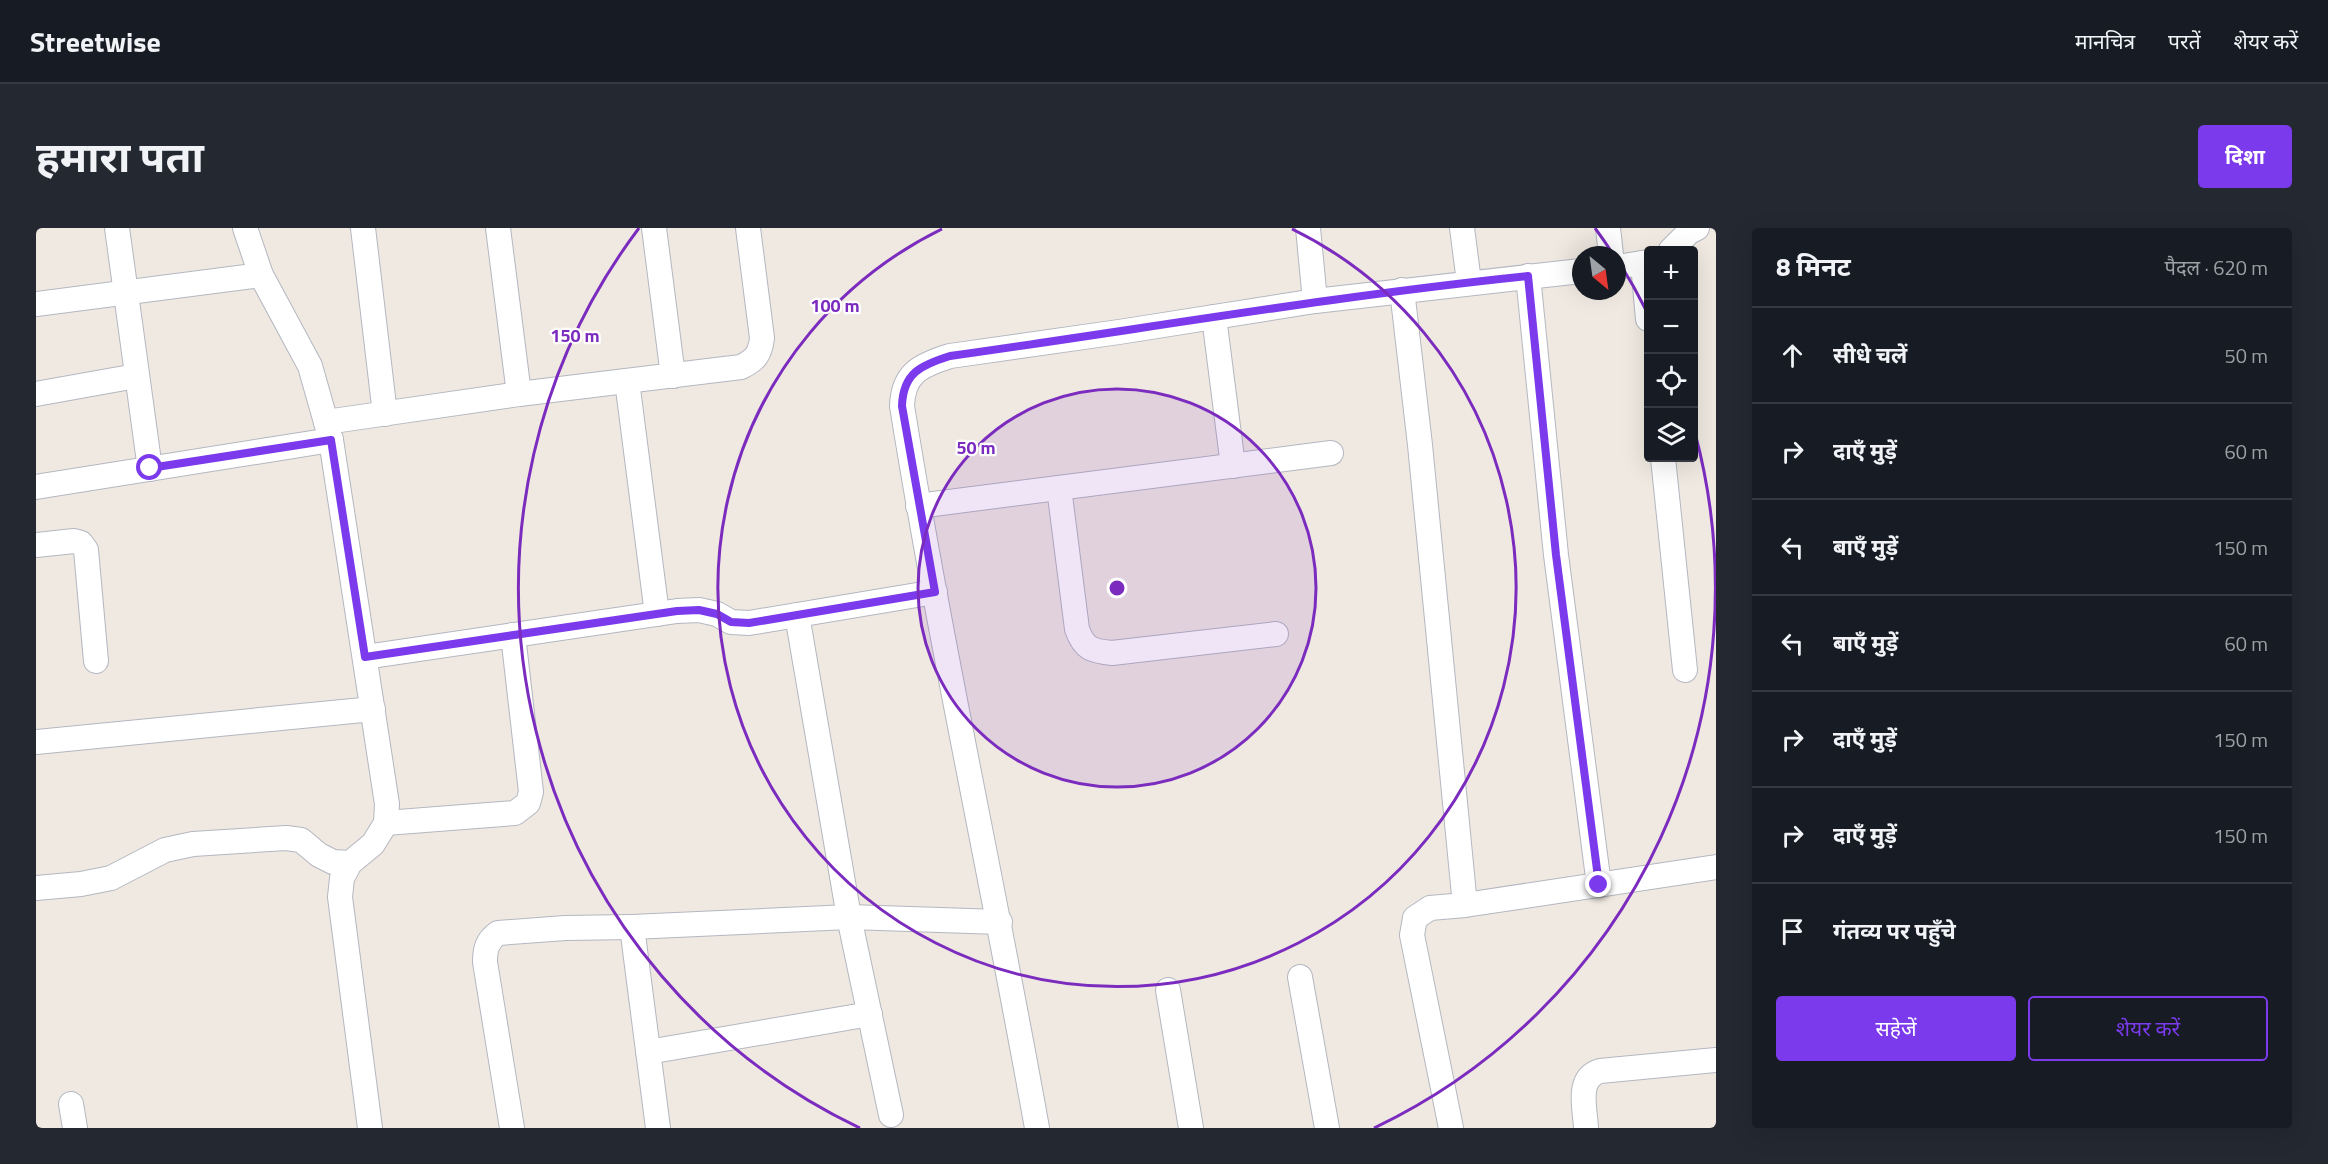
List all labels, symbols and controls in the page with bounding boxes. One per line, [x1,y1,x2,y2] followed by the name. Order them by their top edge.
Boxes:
[30,20,161,63] text: Streetwise
[2075,25,2135,57] text: मानचित्र
[2168,25,2201,57] text: परतें
[2234,25,2298,57] text: शेयर करें
[36,124,204,188] text: हमारा पता
[2198,125,2292,188] button: दिशा
[1572,246,1626,300] north arrow
[1644,246,1698,462] map controls
[1644,246,1698,300] button: +
[1776,247,1851,286] text: 8 मिनट
[2165,252,2268,283] text: पैदल · 620 m
[810,292,860,319] text: 100 m
[1644,300,1698,354] button: −
[550,322,600,349] text: 150 m
[1833,338,1907,372] text: सीधे चलें
[1776,339,1809,372] icon: ahead
[2224,340,2268,371] text: 50 m
[1644,354,1698,408] button: locate
[1644,408,1698,462] button: layers
[956,434,996,461] text: 50 m
[1833,434,1897,468] text: दाएँ मुड़ें
[1776,435,1809,468] icon: right
[2224,436,2268,467] text: 60 m
[136,454,162,480] route start
[1833,530,1898,564] text: बाएँ मुड़ें
[1776,531,1809,564] icon: left
[2213,532,2268,563] text: 150 m
[1107,578,1127,598] centre of rings
[1833,626,1898,660] text: बाएँ मुड़ें
[1776,627,1809,660] icon: left
[2224,628,2268,659] text: 60 m
[1833,722,1897,756] text: दाएँ मुड़ें
[1776,723,1809,756] icon: right
[2213,724,2268,755] text: 150 m
[1833,818,1897,852] text: दाएँ मुड़ें
[1776,819,1809,852] icon: right
[2213,820,2268,851] text: 150 m
[1585,871,1611,897] route end
[1833,914,1956,948] text: गंतव्य पर पहुँचे
[1776,915,1809,948] icon: arrive
[1776,996,2016,1061] button: सहेजें
[2028,996,2268,1061] button: शेयर करें

